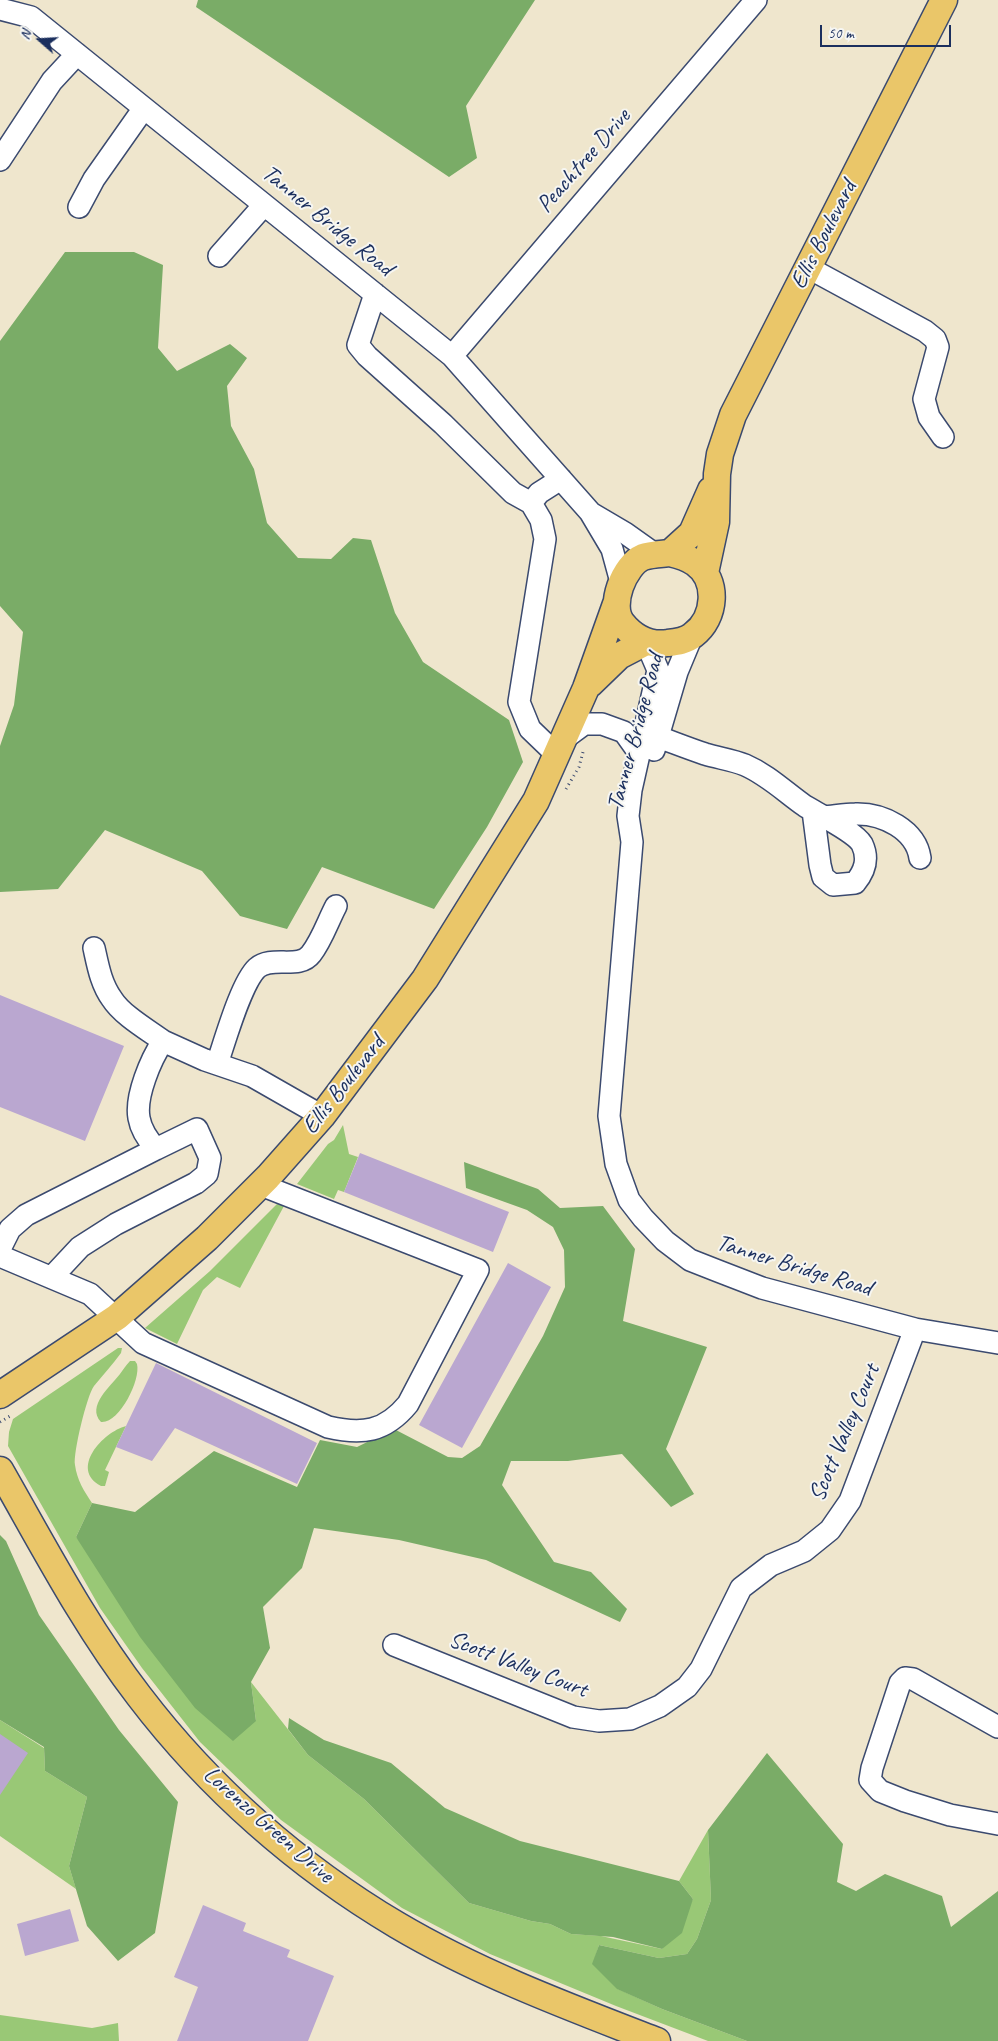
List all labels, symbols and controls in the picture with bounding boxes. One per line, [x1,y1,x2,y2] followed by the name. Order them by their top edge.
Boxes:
[15,15,65,65] north arrow
[823,15,954,47] scale bar
[828,24,854,43] text: 50 m
[16,28,35,42] text: N
[531,103,637,219] street label: Peachtree Drive
[256,159,398,283] street label: Tanner Bridge Road
[785,176,863,294] street label: Ellis Boulevard
[601,651,671,813] street label: Tanner Bridge Road
[296,1030,392,1140] street label: Ellis Boulevard
[713,1229,875,1303] street label: Tanner Bridge Road
[803,1360,887,1506] street label: Scott Valley Court
[445,1625,591,1705] street label: Scott Valley Court
[197,1761,339,1889] street label: Lorenzo Green Drive

